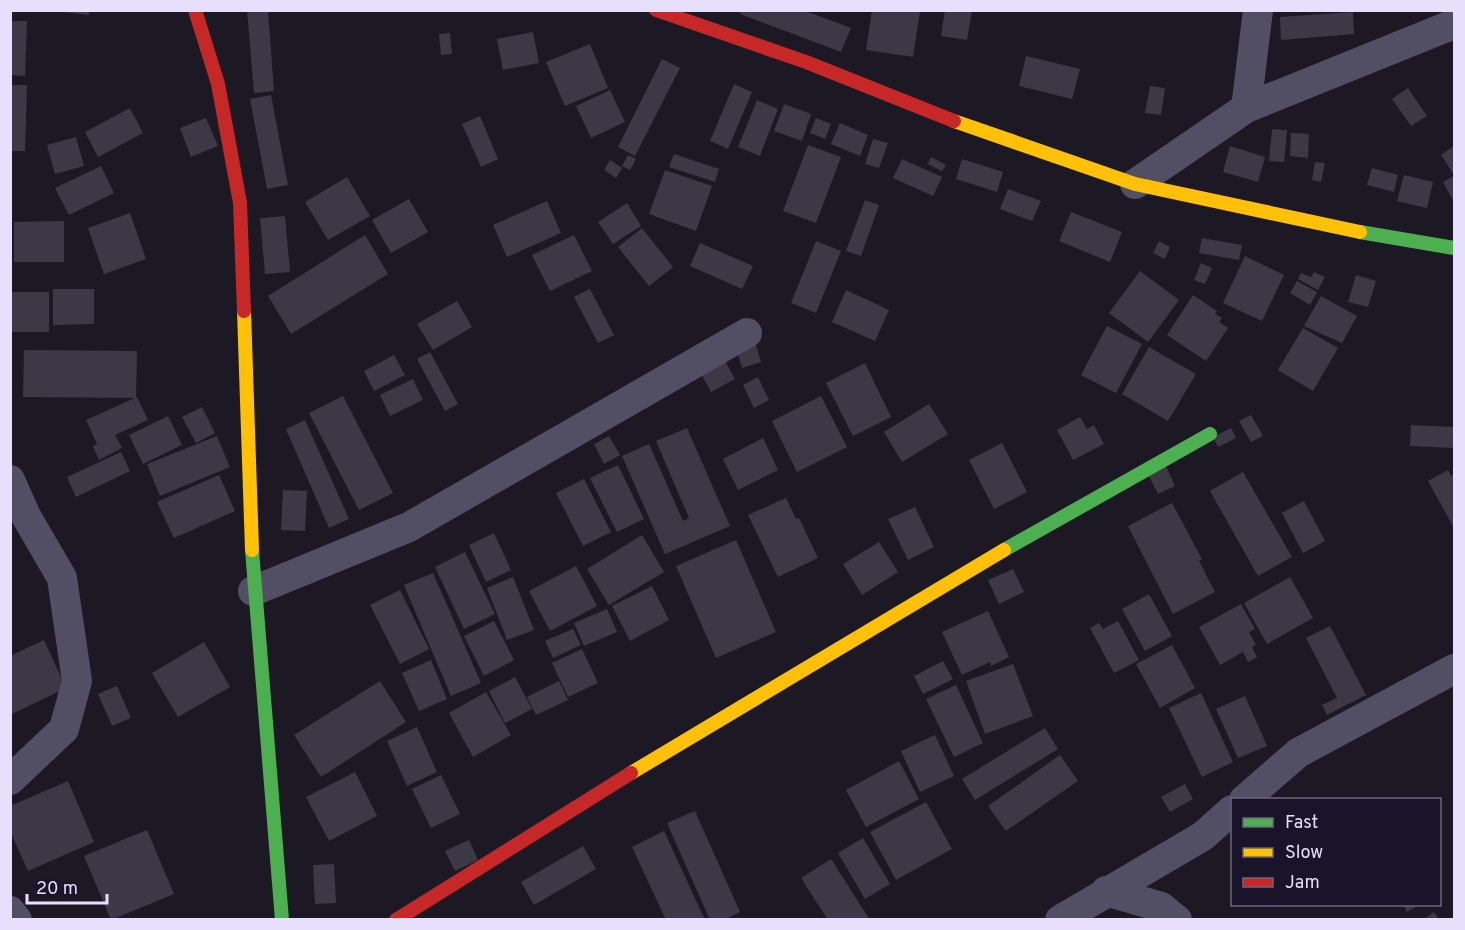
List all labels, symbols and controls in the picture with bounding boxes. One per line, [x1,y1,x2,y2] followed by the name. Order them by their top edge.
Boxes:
[1231,798,1441,906] legend
[1285,812,1318,835] text: Fast
[1285,842,1323,865] text: Slow
[27,867,106,905] scale bar
[1285,872,1320,895] text: Jam
[36,878,78,901] text: 20 m

